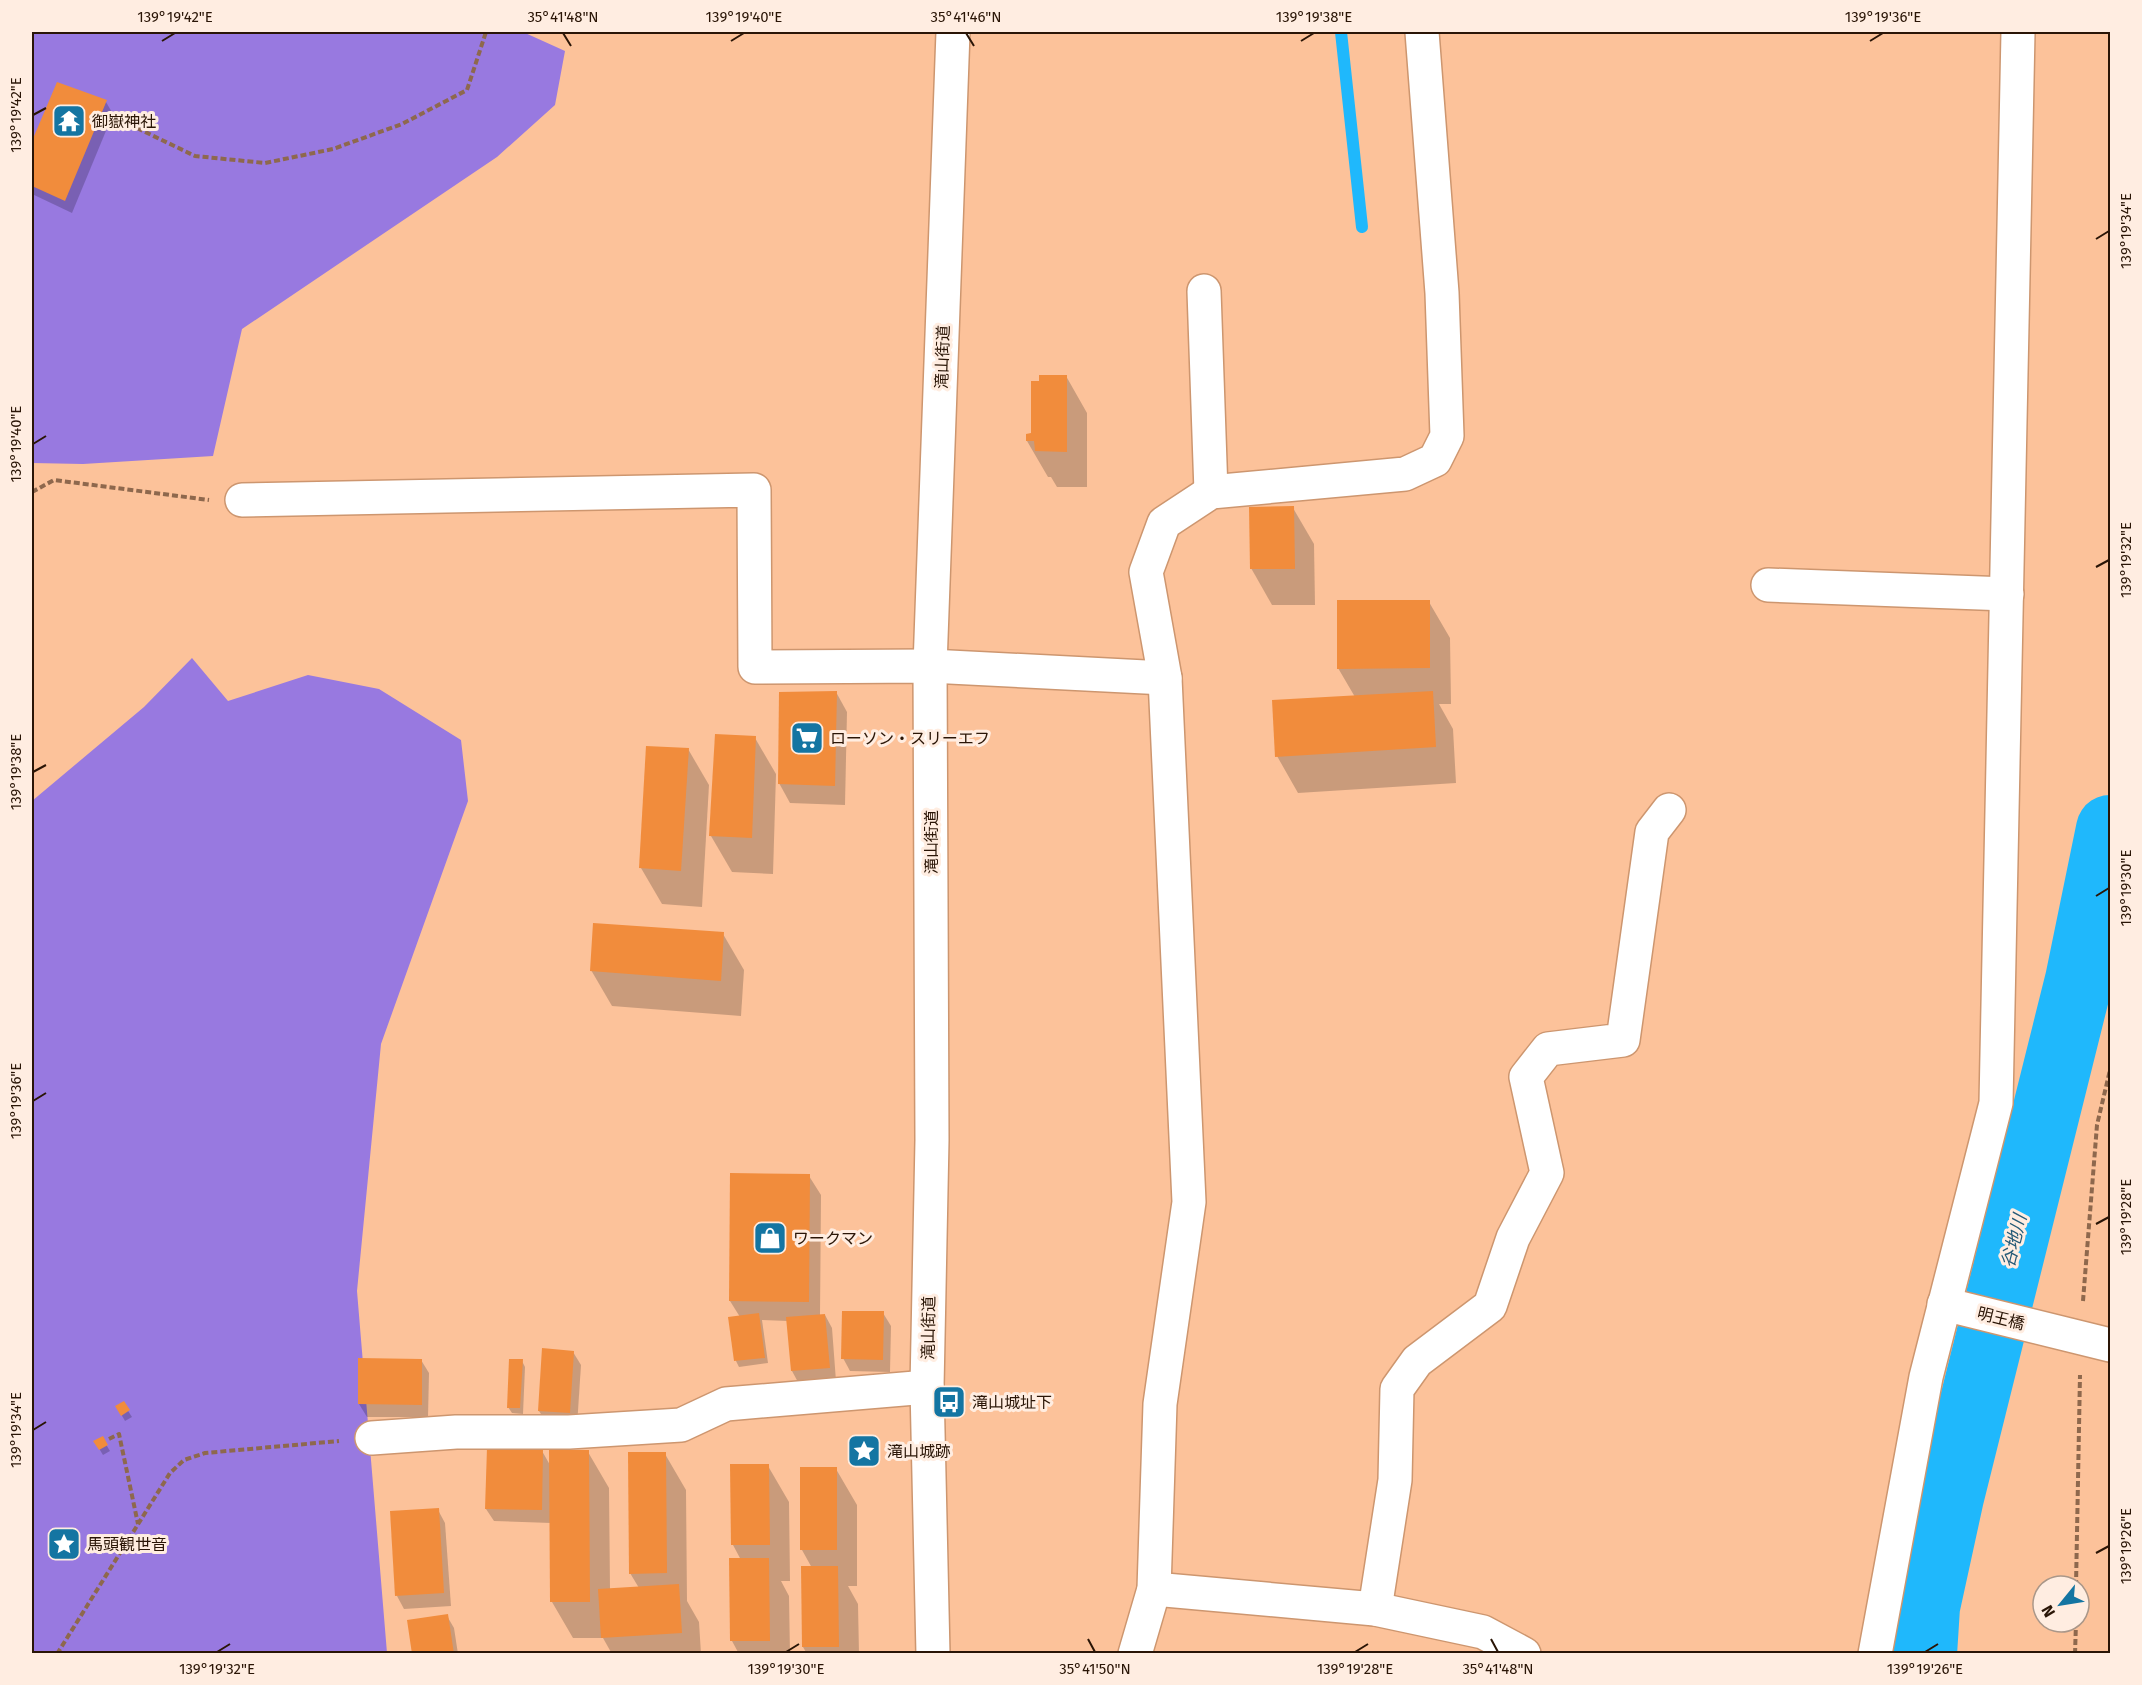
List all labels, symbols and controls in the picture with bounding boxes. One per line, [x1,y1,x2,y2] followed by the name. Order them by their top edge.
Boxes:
[137,8,213,26] text: 139°19'42"E
[527,8,599,26] text: 35°41'48"N
[706,8,782,26] text: 139°19'40"E
[931,8,1001,26] text: 35°41'46"N
[1276,8,1352,26] text: 139°19'38"E
[1845,8,1921,26] text: 139°19'36"E
[7,77,25,153] text: 139°19'42"E
[51,103,87,139] temple icon: 御嶽神社
[92,112,156,131] place label: 御嶽神社
[2117,193,2135,269] text: 139°19'34"E
[932,325,953,389] street label: 滝山街道
[7,406,25,482] text: 139°19'40"E
[2117,522,2135,598] text: 139°19'32"E
[789,720,825,756] supermarket icon: ローソン・スリーエフ
[830,729,990,748] place label: ローソン・スリーエフ
[7,734,25,810] text: 139°19'38"E
[922,810,941,874] street label: 滝山街道
[2117,850,2135,926] text: 139°19'30"E
[7,1063,25,1139] text: 139°19'36"E
[2117,1179,2135,1255] text: 139°19'28"E
[1997,1210,2032,1270] water label: 谷地川
[752,1220,788,1256] shop icon: ワークマン
[793,1229,873,1248] place label: ワークマン
[918,1296,939,1360] street label: 滝山街道
[1975,1303,2026,1334] street label: 明王橋
[931,1384,967,1420] bus stop icon: 滝山城址下
[7,1392,25,1468] text: 139°19'34"E
[972,1393,1052,1412] place label: 滝山城址下
[846,1433,882,1469] place icon: 滝山城跡
[887,1442,951,1461] place label: 滝山城跡
[2117,1508,2135,1584] text: 139°19'26"E
[46,1526,82,1562] place icon: 馬頭観世音
[87,1535,167,1554] place label: 馬頭観世音
[2031,1574,2091,1634] north arrow
[2038,1602,2059,1621] text: N
[179,1660,255,1678] text: 139°19'32"E
[748,1660,824,1678] text: 139°19'30"E
[1059,1660,1131,1678] text: 35°41'50"N
[1317,1660,1393,1678] text: 139°19'28"E
[1462,1660,1534,1678] text: 35°41'48"N
[1887,1660,1963,1678] text: 139°19'26"E

